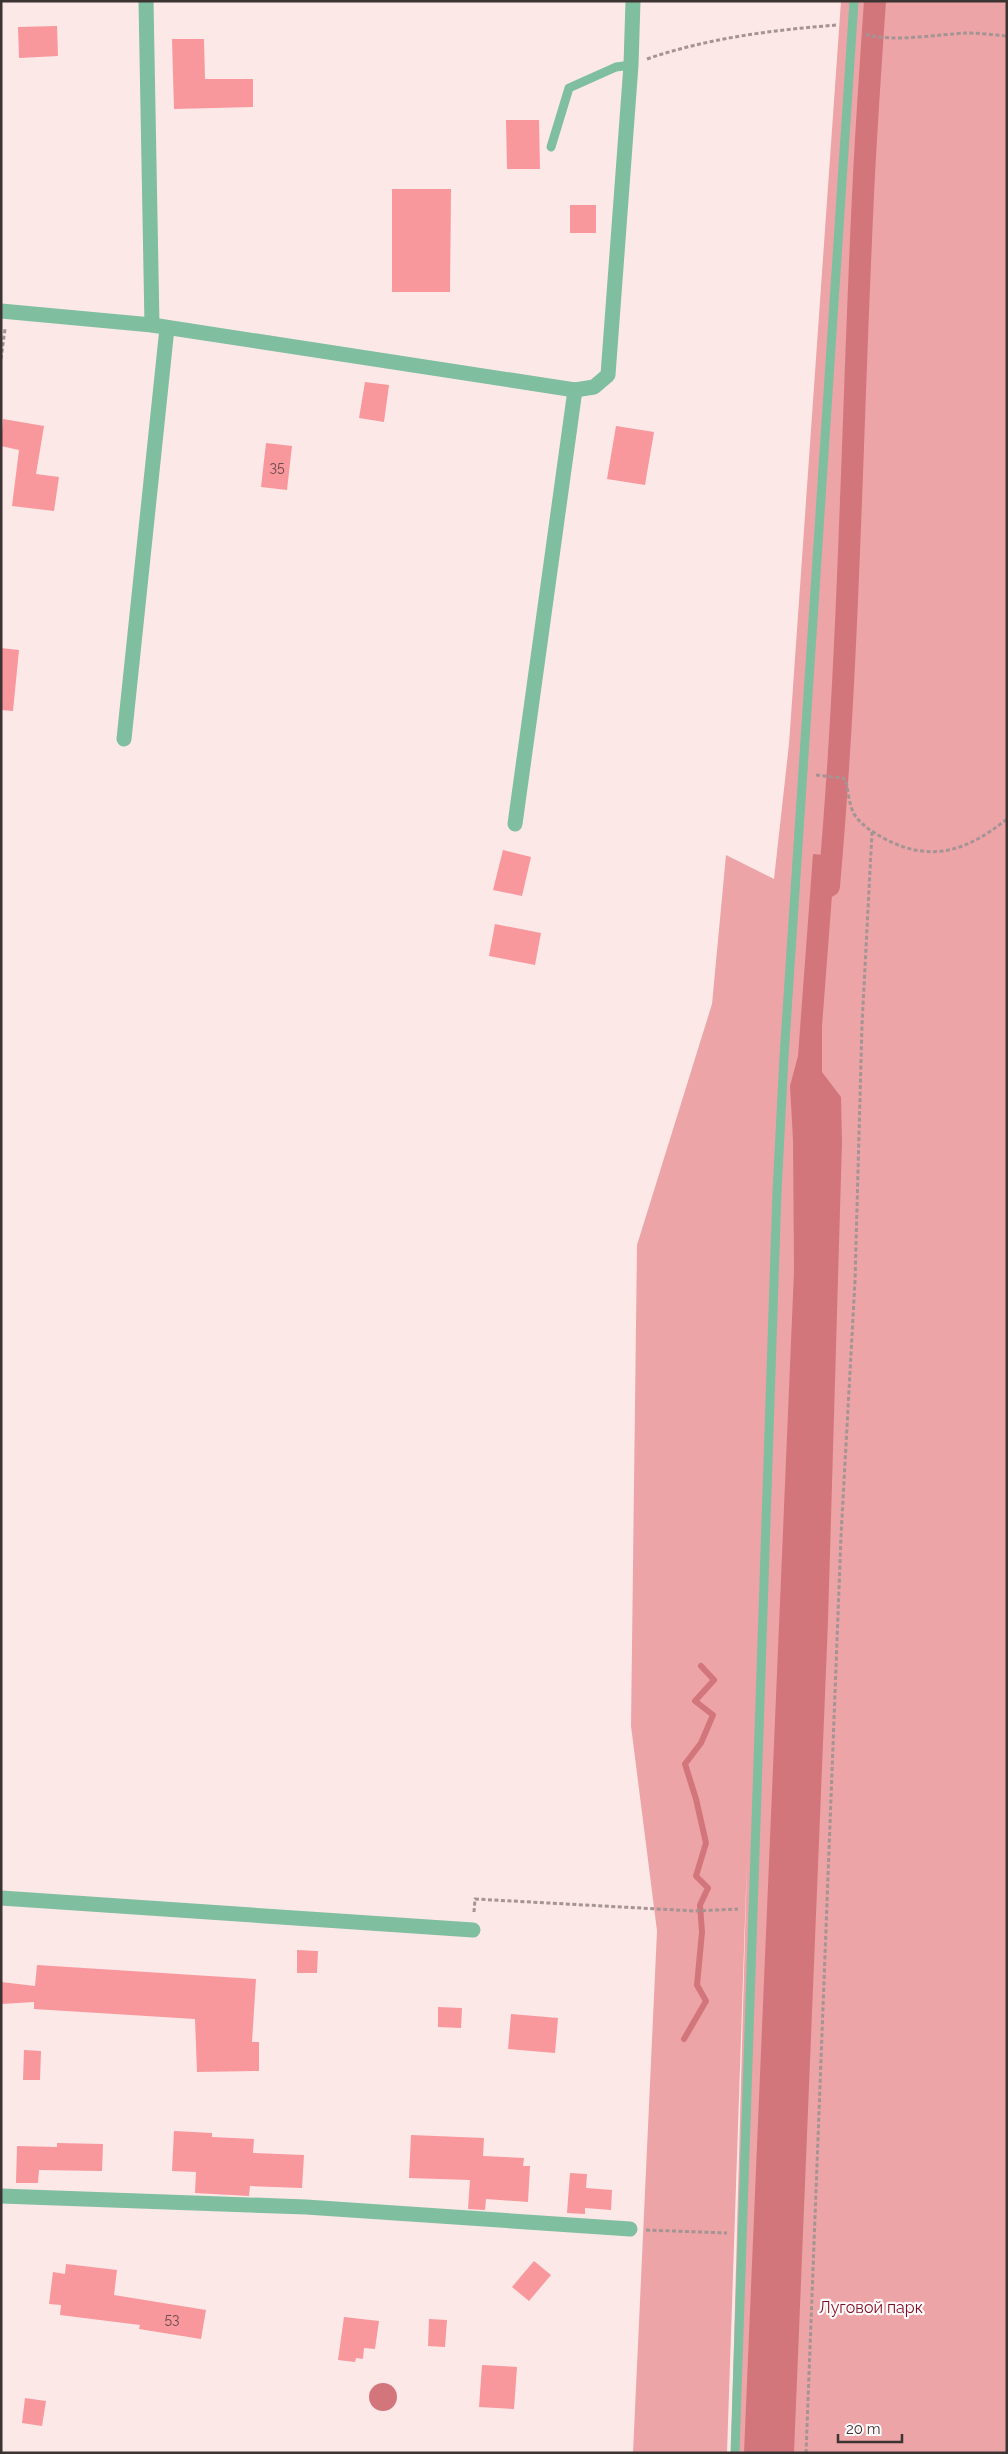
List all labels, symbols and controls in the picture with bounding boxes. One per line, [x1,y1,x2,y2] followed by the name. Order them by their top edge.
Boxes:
[269,459,285,475] house number: 35
[819,2298,923,2317] park label: Луговой парк
[164,2311,180,2327] house number: 53
[838,2412,902,2444] scale bar
[846,2420,881,2438] text: 20 m

